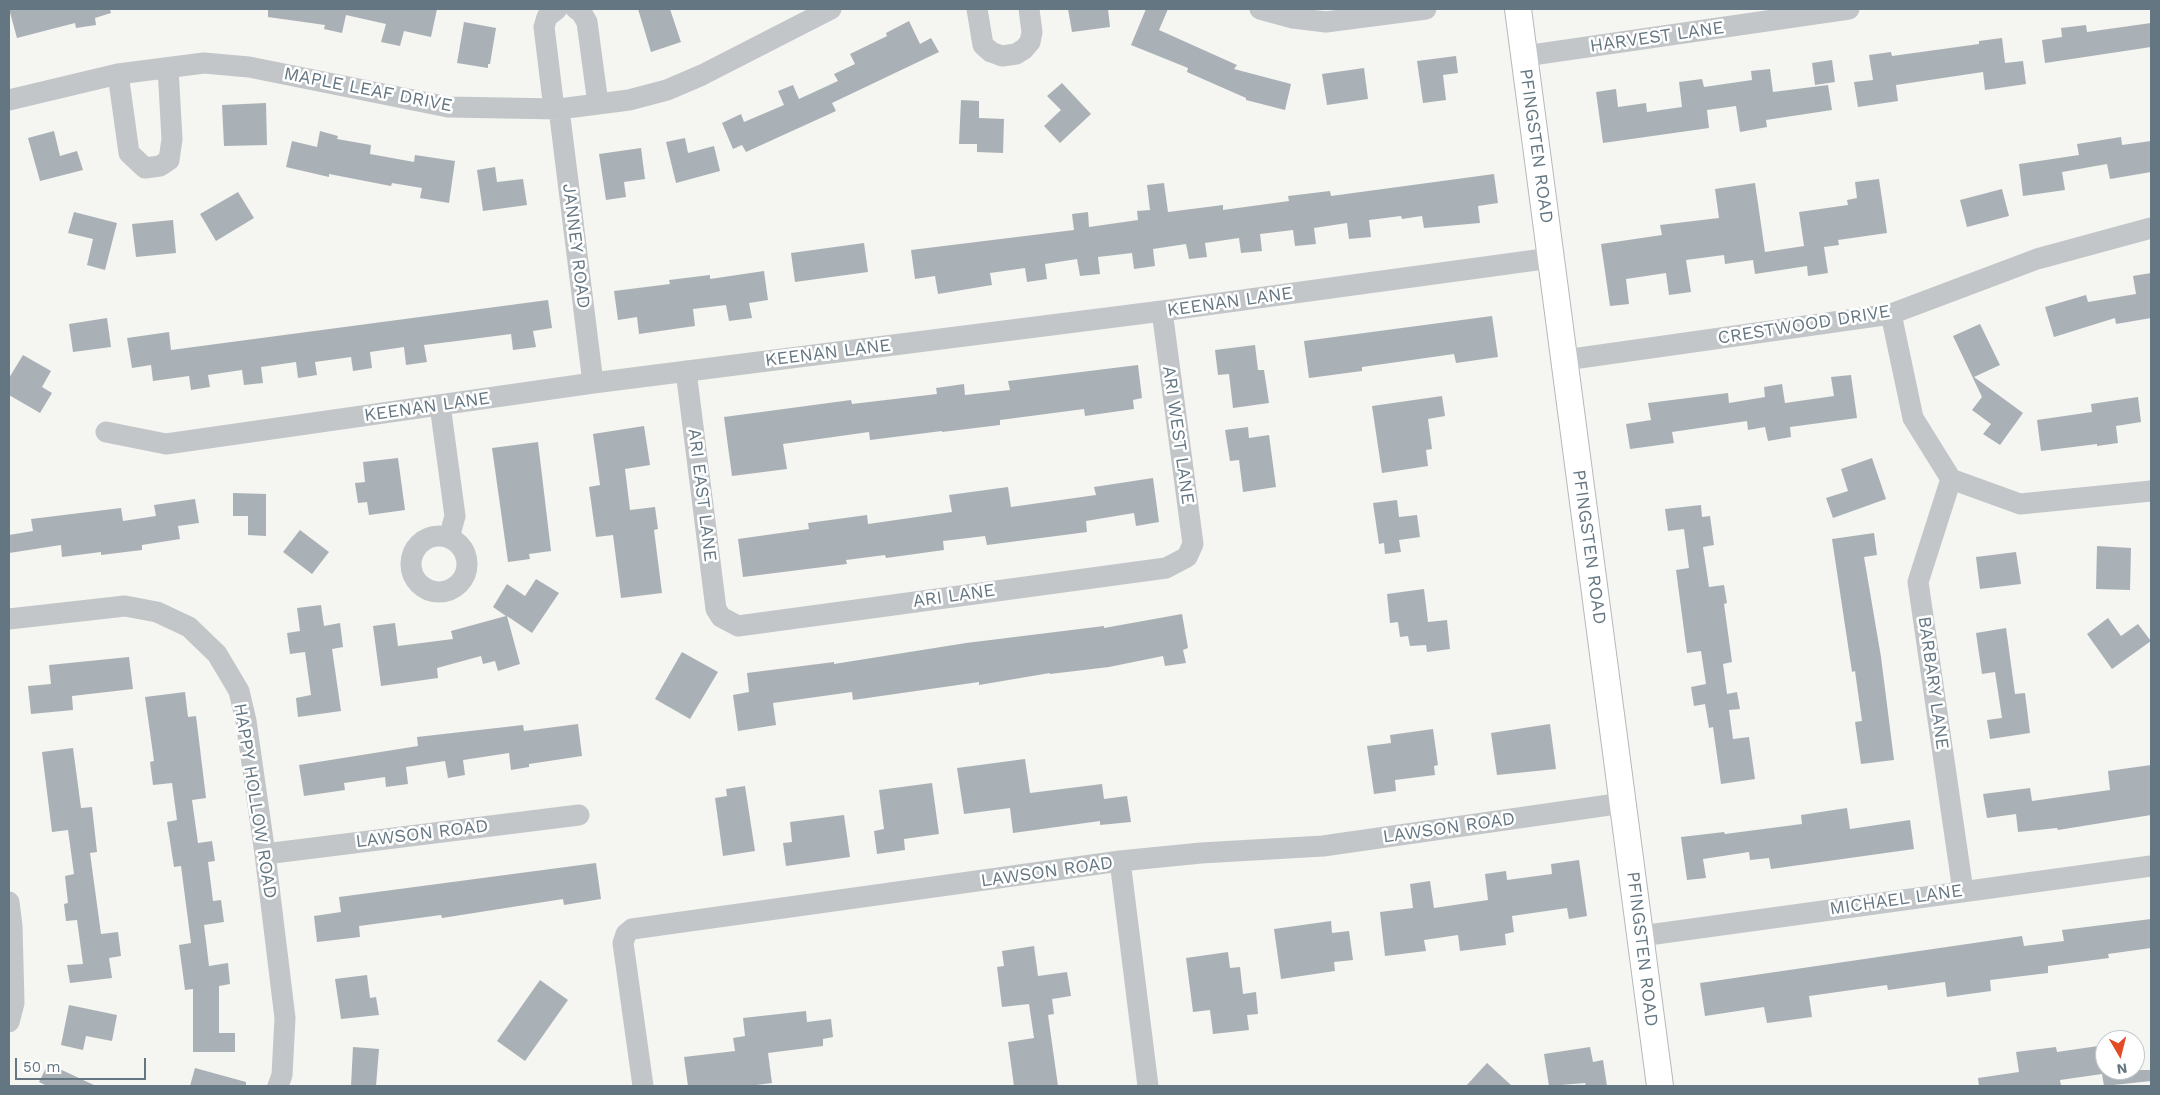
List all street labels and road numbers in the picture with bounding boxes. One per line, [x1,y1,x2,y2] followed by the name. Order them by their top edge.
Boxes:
[1589,17,1725,57] street label: HARVEST LANE
[282,63,454,117] street label: MAPLE LEAF DRIVE
[1514,67,1558,225] street label: PFINGSTEN ROAD
[558,182,594,310] street label: JANNEY ROAD
[1166,282,1294,322] street label: KEENAN LANE
[1716,301,1892,349] street label: CRESTWOOD DRIVE
[764,335,892,371] street label: KEENAN LANE
[1158,364,1198,506] street label: ARI WEST LANE
[363,387,491,427] street label: KEENAN LANE
[683,427,721,563] street label: ARI EAST LANE
[1567,468,1611,626] street label: PFINGSTEN ROAD
[912,580,996,612] street label: ARI LANE
[1913,615,1953,751] street label: BARBARY LANE
[229,702,281,900] street label: HAPPY HOLLOW ROAD
[1382,808,1516,848] street label: LAWSON ROAD
[355,815,489,853] street label: LAWSON ROAD
[980,852,1114,892] street label: LAWSON ROAD
[1622,870,1662,1028] street label: PFINGSTEN ROAD
[1828,880,1964,920] street label: MICHAEL LANE

